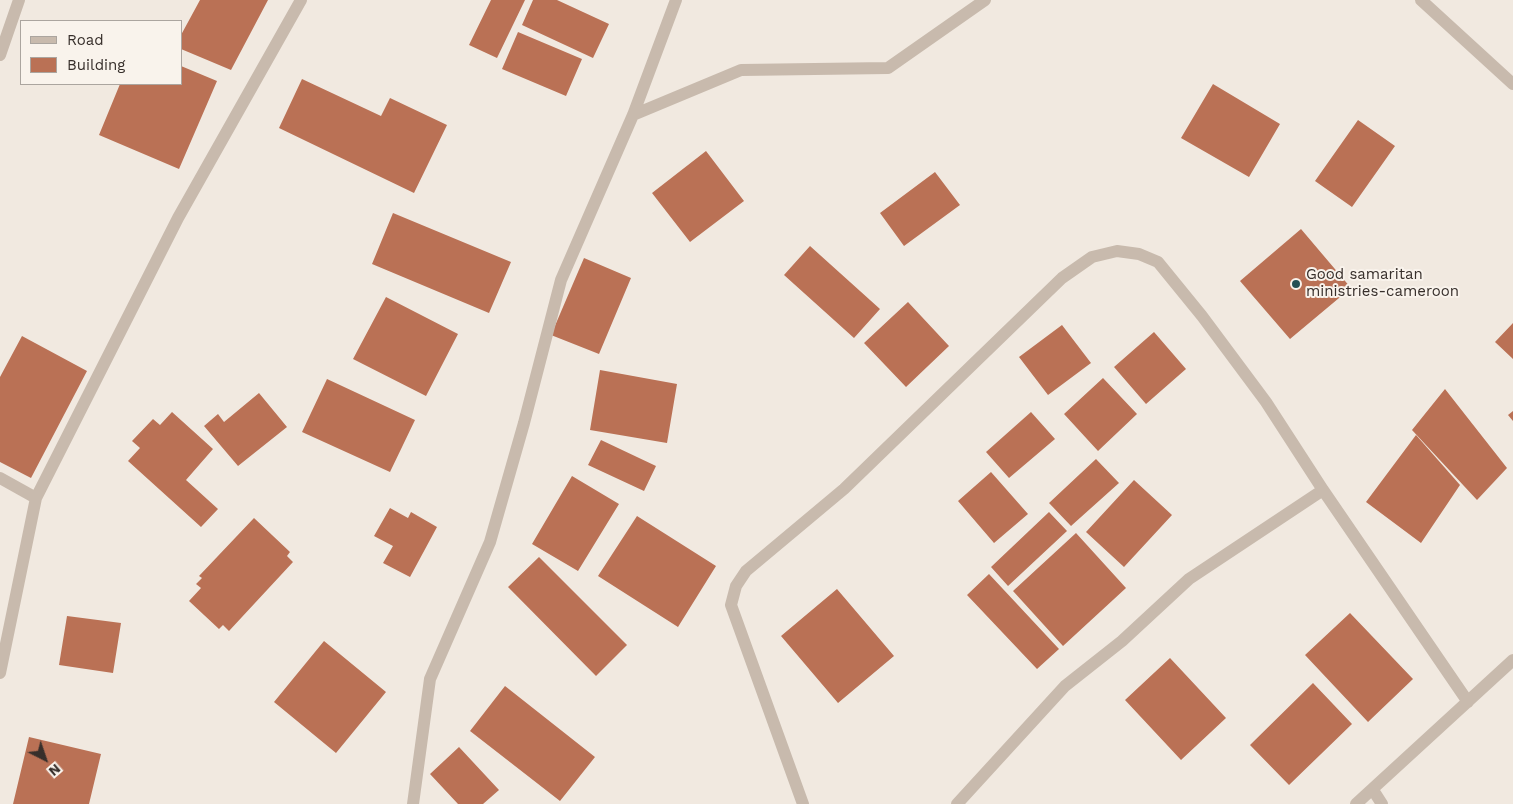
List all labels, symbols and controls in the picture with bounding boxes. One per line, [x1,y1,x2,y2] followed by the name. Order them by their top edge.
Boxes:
[20,20,182,85] legend
[67,31,104,49] text: Road
[67,56,125,74] text: Building
[1306,266,1459,301] place label: Good samaritan ministries-cameroon
[1290,278,1302,290] marker: Good samaritan ministries-cameroon
[20,734,70,784] north arrow
[46,761,64,780] text: N

